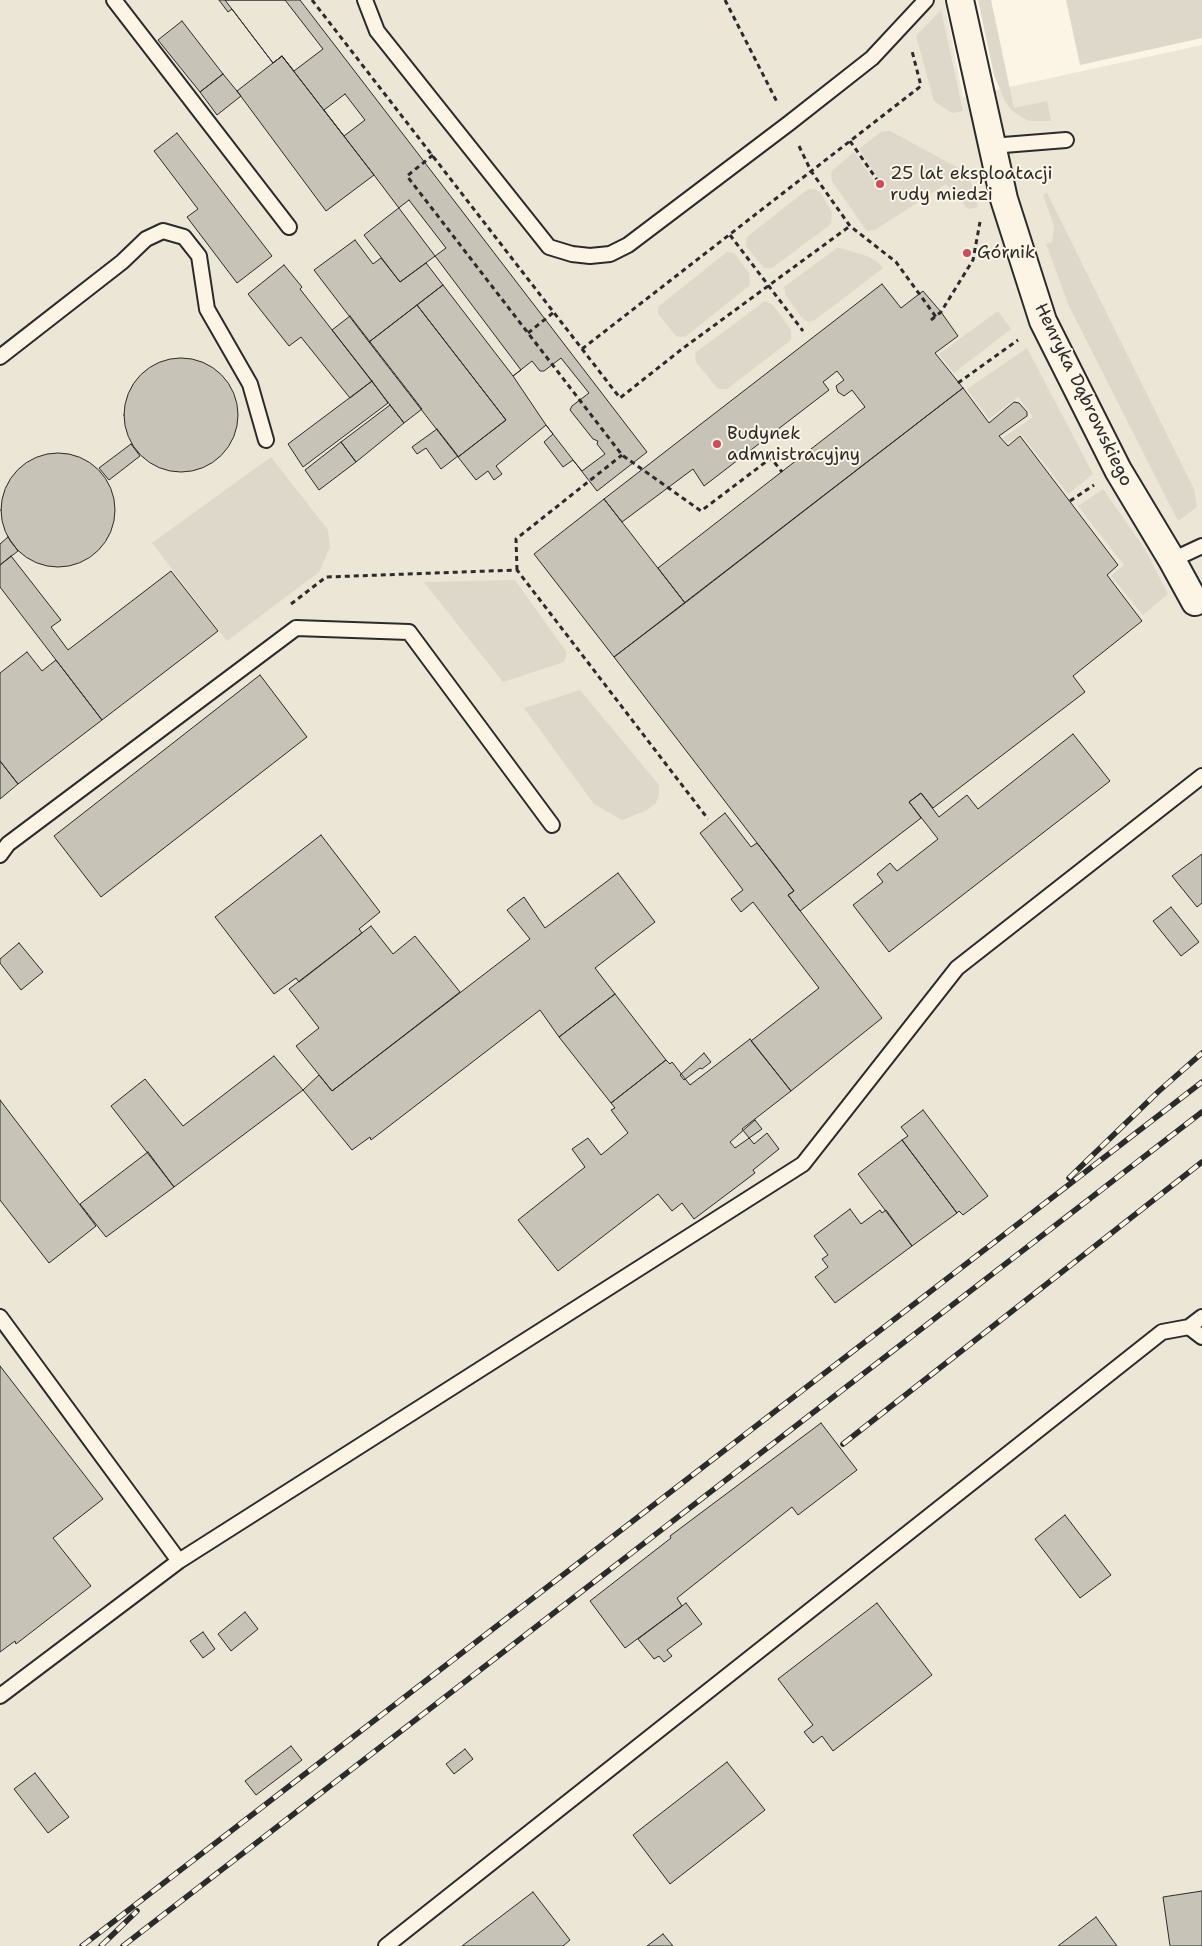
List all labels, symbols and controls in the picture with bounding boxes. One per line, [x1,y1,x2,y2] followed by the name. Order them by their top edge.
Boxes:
[890,163,1053,205] place label: 25 lat eksploatacji rudy miedzi
[874,178,886,190] marker: 25 lat eksploatacji rudy miedzi
[977,242,1035,264] place label: Górnik
[961,247,973,259] marker: Górnik
[1029,300,1137,490] street label: Henryka Dąbrowskiego
[727,423,860,466] place label: Budynek admnistracyjny
[711,438,723,450] marker: Budynek admnistracyjny

